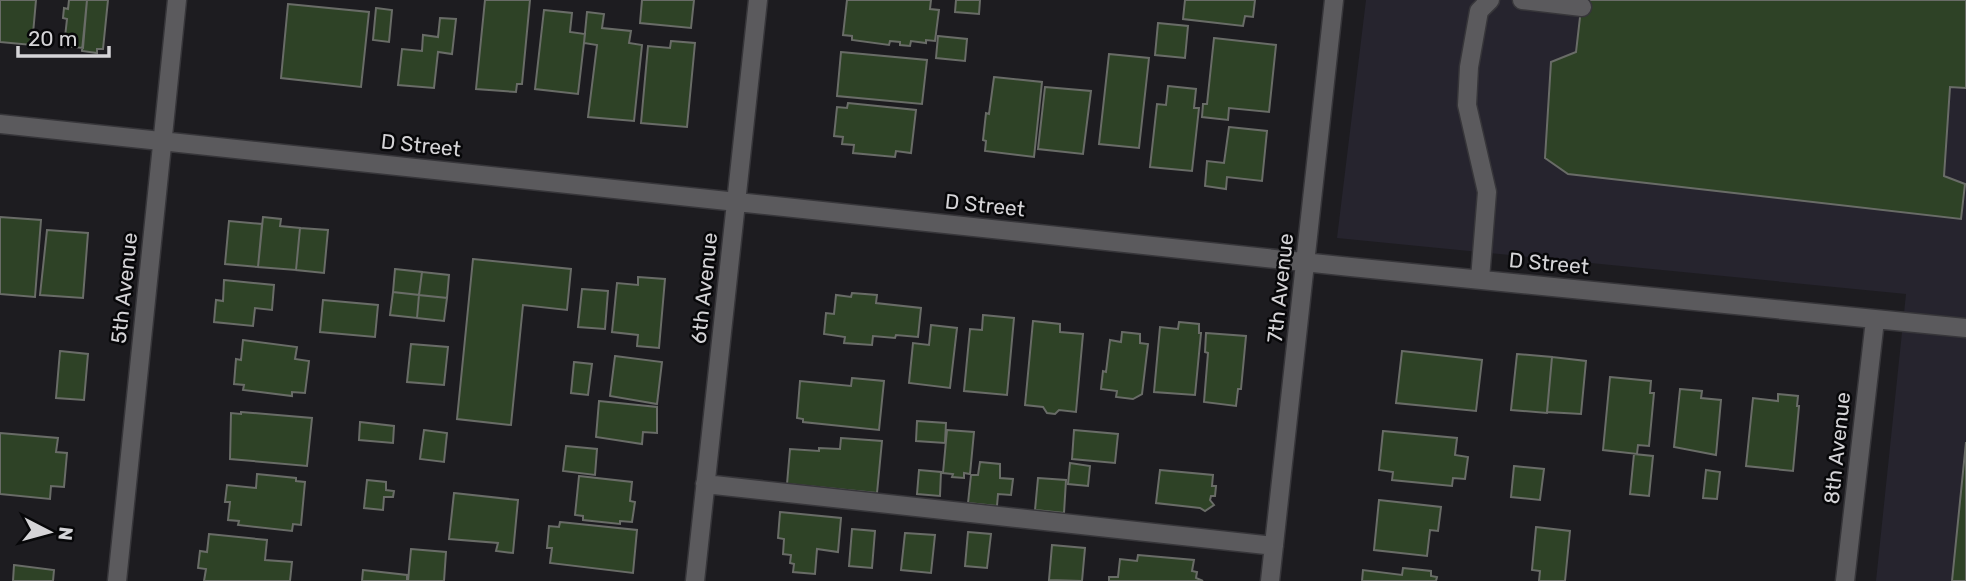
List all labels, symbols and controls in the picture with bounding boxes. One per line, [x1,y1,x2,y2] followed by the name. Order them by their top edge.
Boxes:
[18,14,108,58] scale bar
[28,26,77,51] text: 20 m
[380,128,462,162] street label: D Street
[944,188,1026,222] street label: D Street
[106,231,142,345] street label: 5th Avenue
[686,231,722,345] street label: 6th Avenue
[1262,232,1298,344] street label: 7th Avenue
[1508,247,1590,279] street label: D Street
[1819,391,1855,505] street label: 8th Avenue
[14,497,84,567] north arrow
[53,526,78,542] text: N

